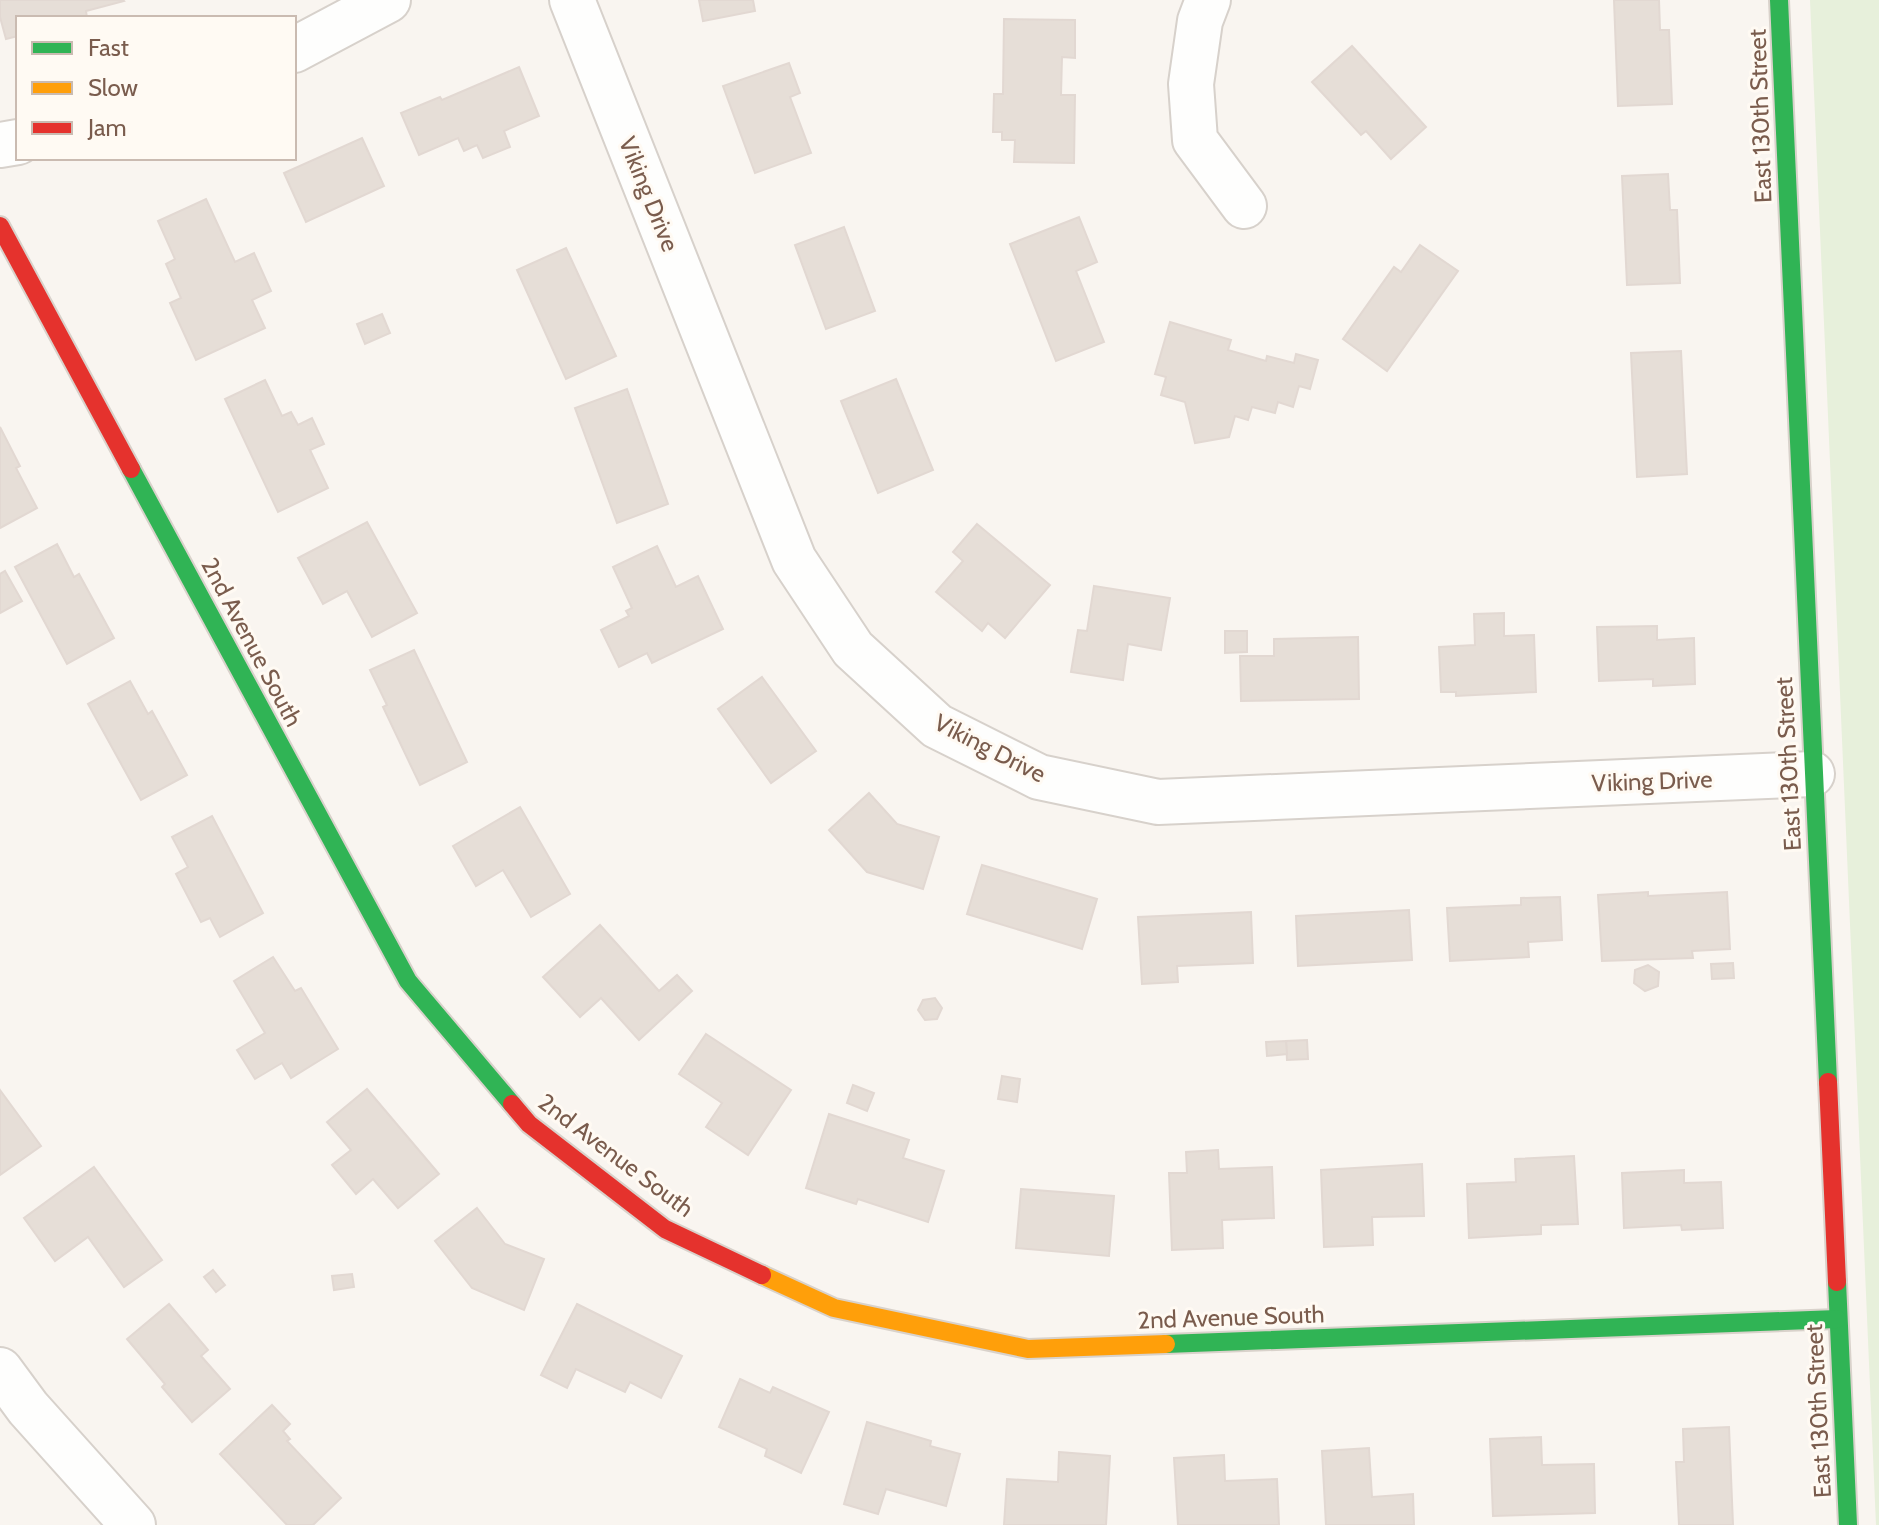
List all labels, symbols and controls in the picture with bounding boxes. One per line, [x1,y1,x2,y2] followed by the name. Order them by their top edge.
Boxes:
[16,16,296,160] legend
[1742,29,1778,203] street label: East 130th Street
[88,33,129,62] text: Fast
[88,73,138,102] text: Slow
[87,113,126,142] text: Jam
[613,132,685,256] street label: Viking Drive
[195,553,309,731] street label: 2nd Avenue South
[1769,676,1807,852] street label: East 130th Street
[929,708,1051,788] street label: Viking Drive
[1591,764,1713,798] street label: Viking Drive
[533,1087,699,1223] street label: 2nd Avenue South
[1137,1299,1325,1335] street label: 2nd Avenue South
[1799,1323,1837,1499] street label: East 130th Street

